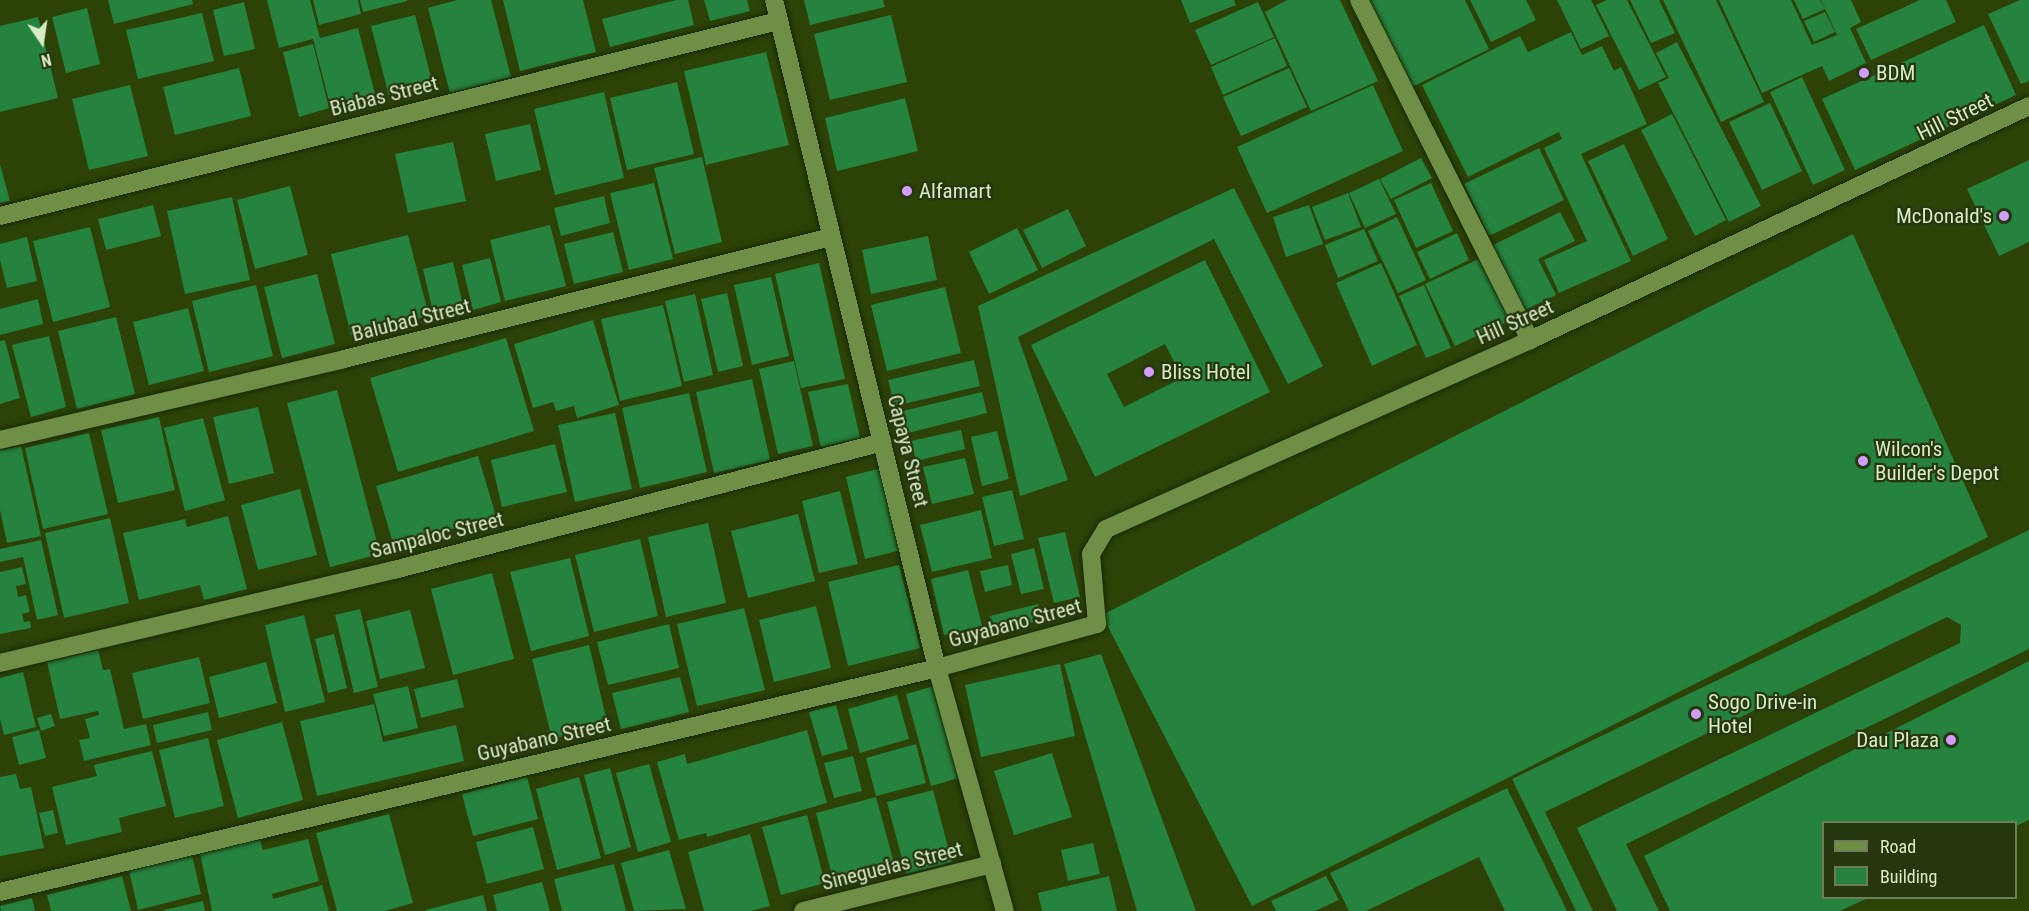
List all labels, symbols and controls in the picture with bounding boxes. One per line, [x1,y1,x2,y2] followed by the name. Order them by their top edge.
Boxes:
[12,12,72,72] north arrow
[39,50,53,70] text: N
[1876,60,1915,86] place label: BDM
[1857,66,1871,80] marker: BDM
[327,70,441,122] street label: Biabas Street
[1913,88,1997,146] street label: Hill Street
[919,178,992,204] place label: Alfamart
[900,184,914,198] marker: Alfamart
[1896,203,1992,229] place label: McDonald's
[1997,209,2011,223] marker: McDonald's
[349,293,473,347] street label: Balubad Street
[1473,294,1557,350] street label: Hill Street
[1161,359,1251,385] place label: Bliss Hotel
[1142,365,1156,379] marker: Bliss Hotel
[882,392,934,510] street label: Capaya Street
[1875,436,1999,486] place label: Wilcon's Builder's Depot
[1856,454,1870,468] marker: Wilcon's Builder's Depot
[368,506,506,564] street label: Sampaloc Street
[946,593,1084,653] street label: Guyabano Street
[1708,689,1817,739] place label: Sogo Drive-in Hotel
[1689,707,1703,721] marker: Sogo Drive-in Hotel
[475,711,613,767] street label: Guyabano Street
[1856,727,1939,753] place label: Dau Plaza
[1944,733,1958,747] marker: Dau Plaza
[1822,821,2017,899] legend
[819,836,965,896] street label: Sineguelas Street
[1880,836,1916,857] text: Road
[1880,866,1937,887] text: Building

